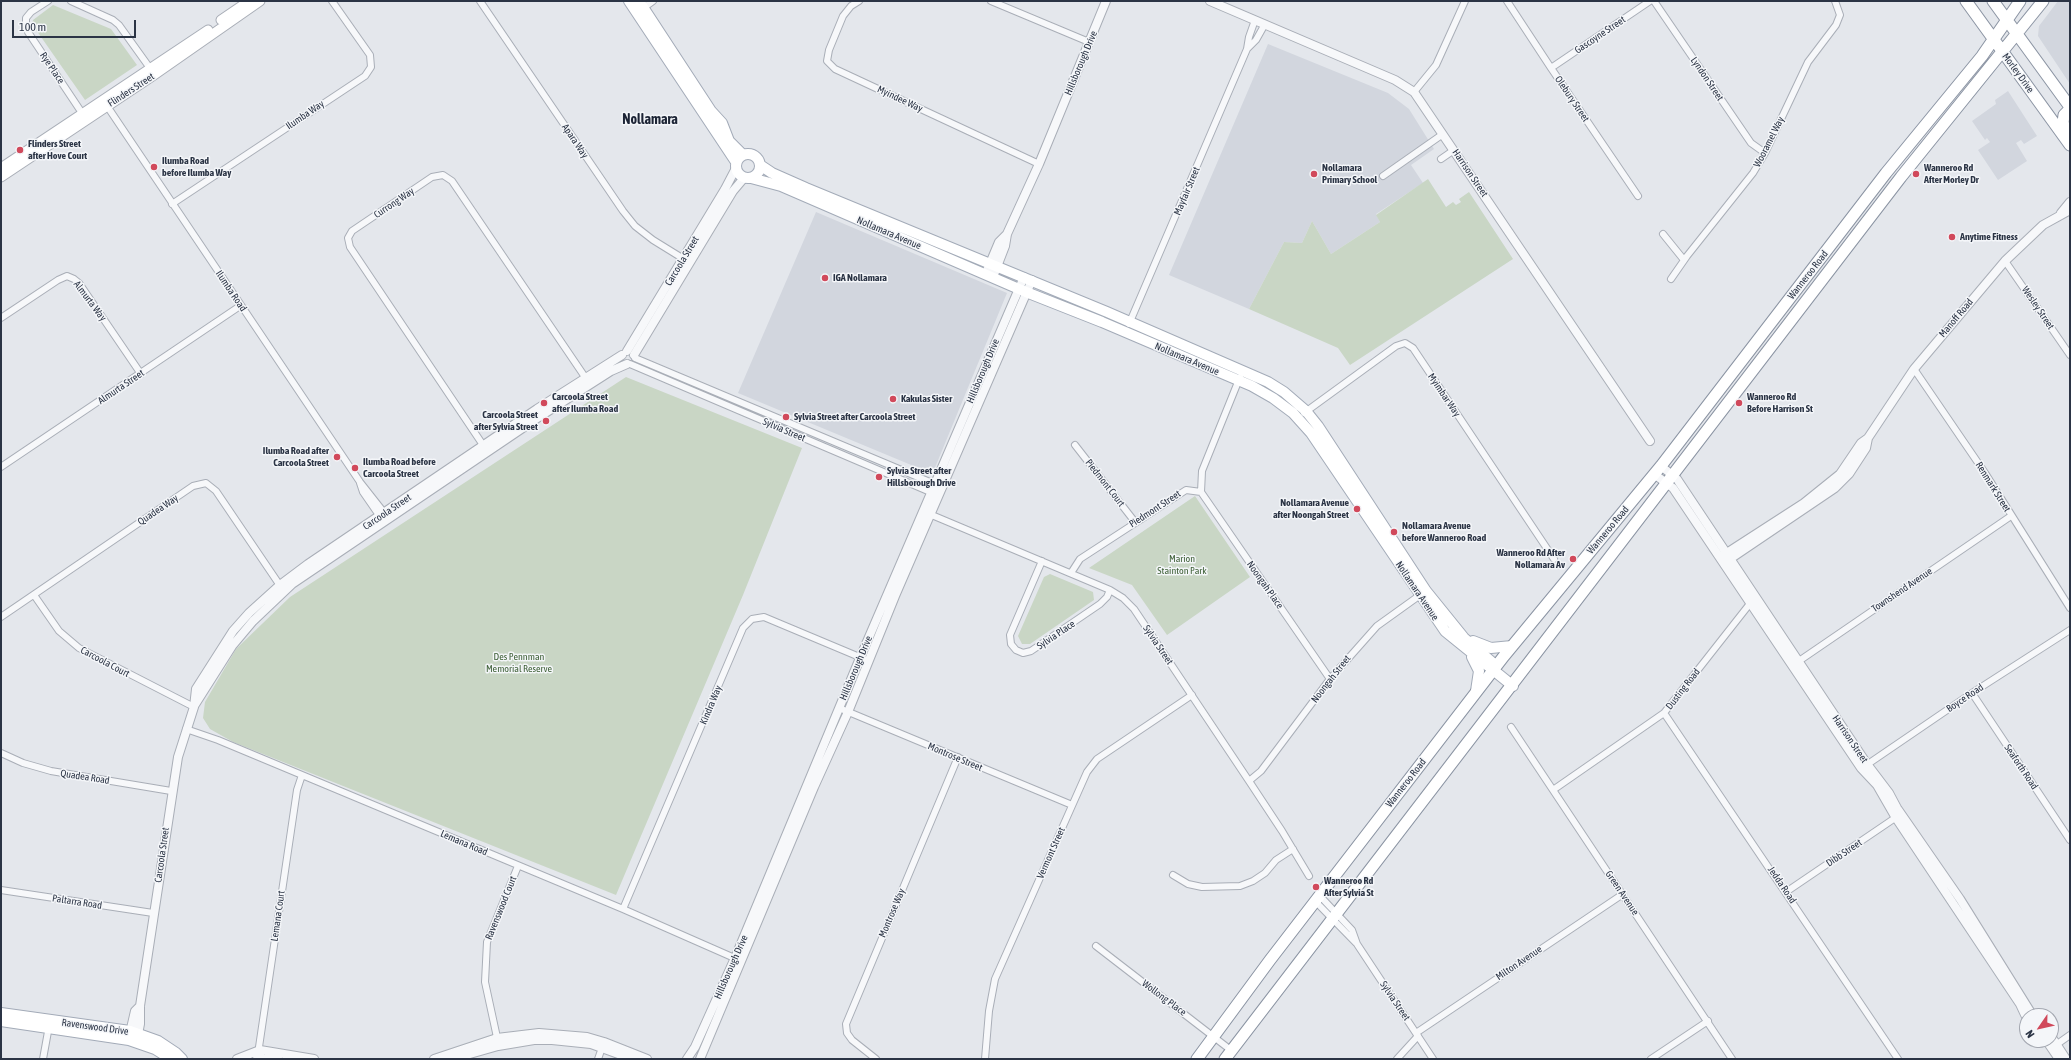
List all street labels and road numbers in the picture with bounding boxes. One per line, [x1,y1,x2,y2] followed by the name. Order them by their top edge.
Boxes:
[1572,14,1628,56] street label: Gascoyne Street
[1062,29,1100,97] street label: Hillsborough Drive
[37,50,67,86] street label: Rye Place
[2000,51,2036,95] street label: Morley Drive
[1688,55,1726,103] street label: Lyndon Street
[106,71,156,109] street label: Flinders Street
[1552,74,1592,124] street label: Olebury Street
[875,83,925,115] street label: Myindee Way
[284,98,326,132] street label: Ilumba Way
[1751,115,1787,169] street label: Wooramel Way
[559,122,591,160] street label: Apara Way
[1450,147,1490,199] street label: Harrison Street
[1171,165,1203,217] street label: Mayfair Street
[372,185,416,221] street label: Currong Way
[855,214,923,252] street label: Nollamara Avenue
[662,234,702,288] street label: Carcoola Street
[1785,248,1831,302] street label: Wanneroo Road
[213,268,249,314] street label: Ilumba Road
[71,279,109,323] street label: Almurta Way
[2019,284,2057,332] street label: Wesley Street
[1936,296,1976,340] street label: Manoff Road
[964,337,1002,405] street label: Hillsborough Drive
[1153,340,1221,378] street label: Nollamara Avenue
[96,367,146,407] street label: Almurta Street
[1425,371,1463,419] street label: Myimbar Way
[761,416,807,444] street label: Sylvia Street
[1083,457,1127,509] street label: Piedmont Court
[1973,460,2013,514] street label: Renmark Street
[1127,488,1183,530] street label: Piedmont Street
[361,491,413,533] street label: Carcoola Street
[135,492,181,528] street label: Quadea Way
[1585,504,1631,556] street label: Wanneroo Road
[1244,559,1286,611] street label: Noongah Place
[1393,559,1441,623] street label: Nollamara Avenue
[1869,565,1935,615] street label: Townshend Avenue
[1035,618,1077,652] street label: Sylvia Place
[1140,623,1176,667] street label: Sylvia Street
[837,634,875,702] street label: Hillsborough Drive
[79,644,131,680] street label: Carcoola Court
[1309,653,1353,705] street label: Noongah Street
[1663,666,1703,712] street label: Dusting Road
[1944,681,1986,715] street label: Boyce Road
[697,684,725,726] street label: Kindra Way
[1830,713,1870,765] street label: Harrison Street
[926,740,984,774] street label: Montrose Street
[2002,742,2040,792] street label: Seaforth Road
[1383,756,1429,810] street label: Wanneroo Road
[60,767,110,787] street label: Quadea Road
[1034,825,1068,881] street label: Vermont Street
[152,827,172,883] street label: Carcoola Street
[439,828,489,858] street label: Lemana Road
[1824,837,1864,869] street label: Dibb Street
[1765,864,1799,906] street label: Jedda Road
[1603,868,1641,918] street label: Green Avenue
[483,874,519,942] street label: Ravenswood Court
[876,887,908,939] street label: Montrose Way
[269,890,287,942] street label: Lemana Court
[51,892,103,912] street label: Paltarra Road
[712,933,750,1001] street label: Hillsborough Drive
[1494,943,1544,983] street label: Milton Avenue
[1139,977,1189,1019] street label: Wollong Place
[1377,979,1413,1023] street label: Sylvia Street
[61,1016,129,1038] street label: Ravenswood Drive

